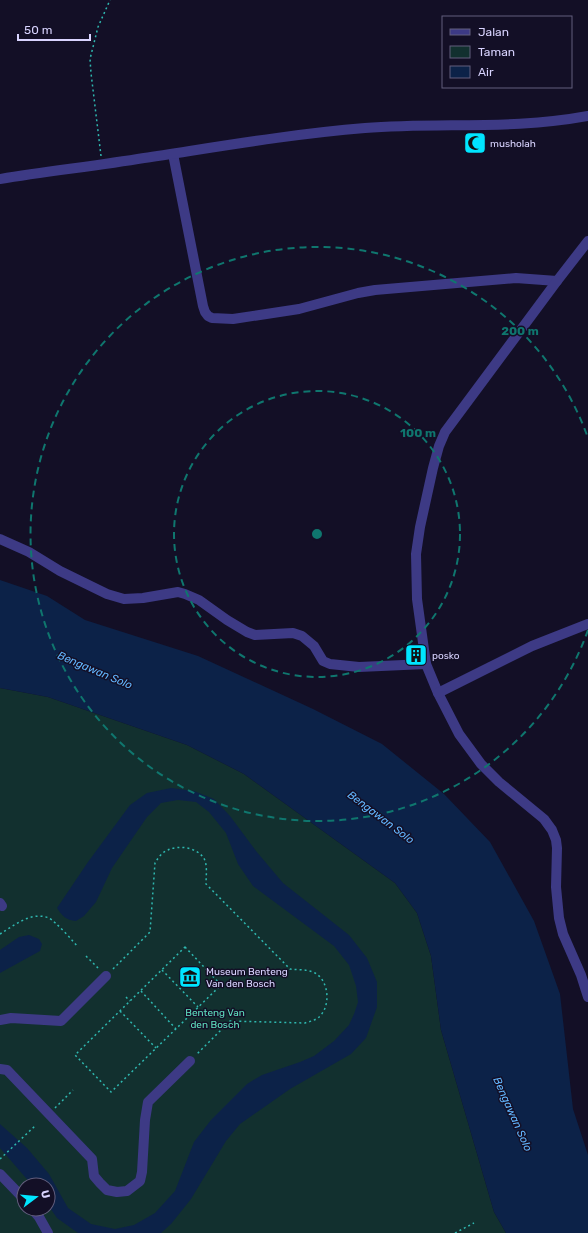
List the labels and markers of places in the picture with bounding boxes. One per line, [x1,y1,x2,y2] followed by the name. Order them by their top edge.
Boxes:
[462,130,488,156] mosque icon: musholah
[490,138,536,150] place label: musholah
[310,527,324,541] centre of rings
[403,642,429,668] building icon: posko
[432,650,460,662] place label: posko
[177,964,203,990] museum icon: Museum Benteng Van den Bosch
[206,966,288,990] place label: Museum Benteng Van den Bosch

